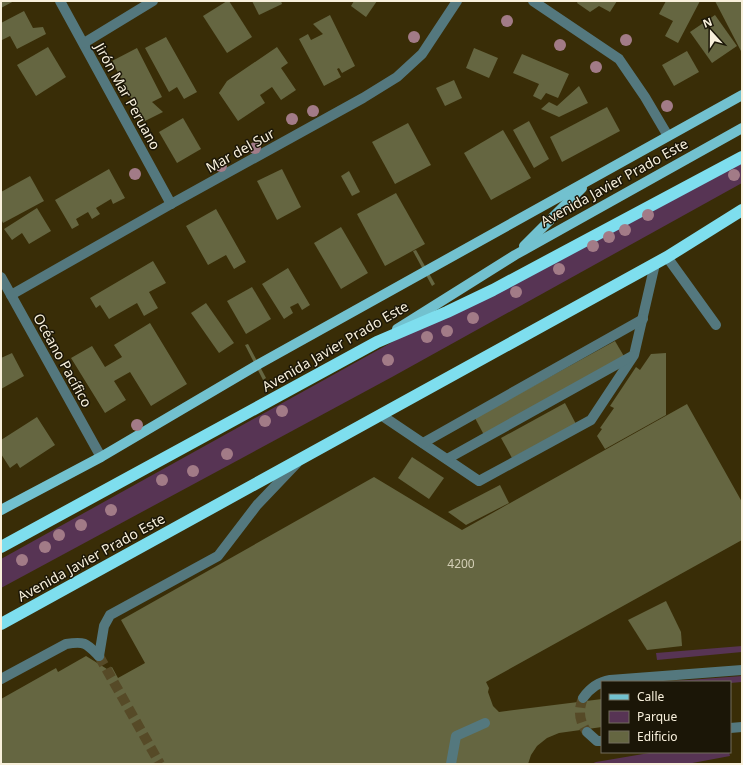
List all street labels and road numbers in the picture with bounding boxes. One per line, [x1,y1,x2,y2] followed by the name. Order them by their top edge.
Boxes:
[90,37,165,153] street label: Jirón Mar Peruano
[202,123,278,177] street label: Mar del Sur
[537,133,691,231] street label: Avenida Javier Prado Este
[258,296,412,396] street label: Avenida Javier Prado Este
[29,310,97,410] street label: Océano Pacífico
[14,508,168,606] street label: Avenida Javier Prado Este

